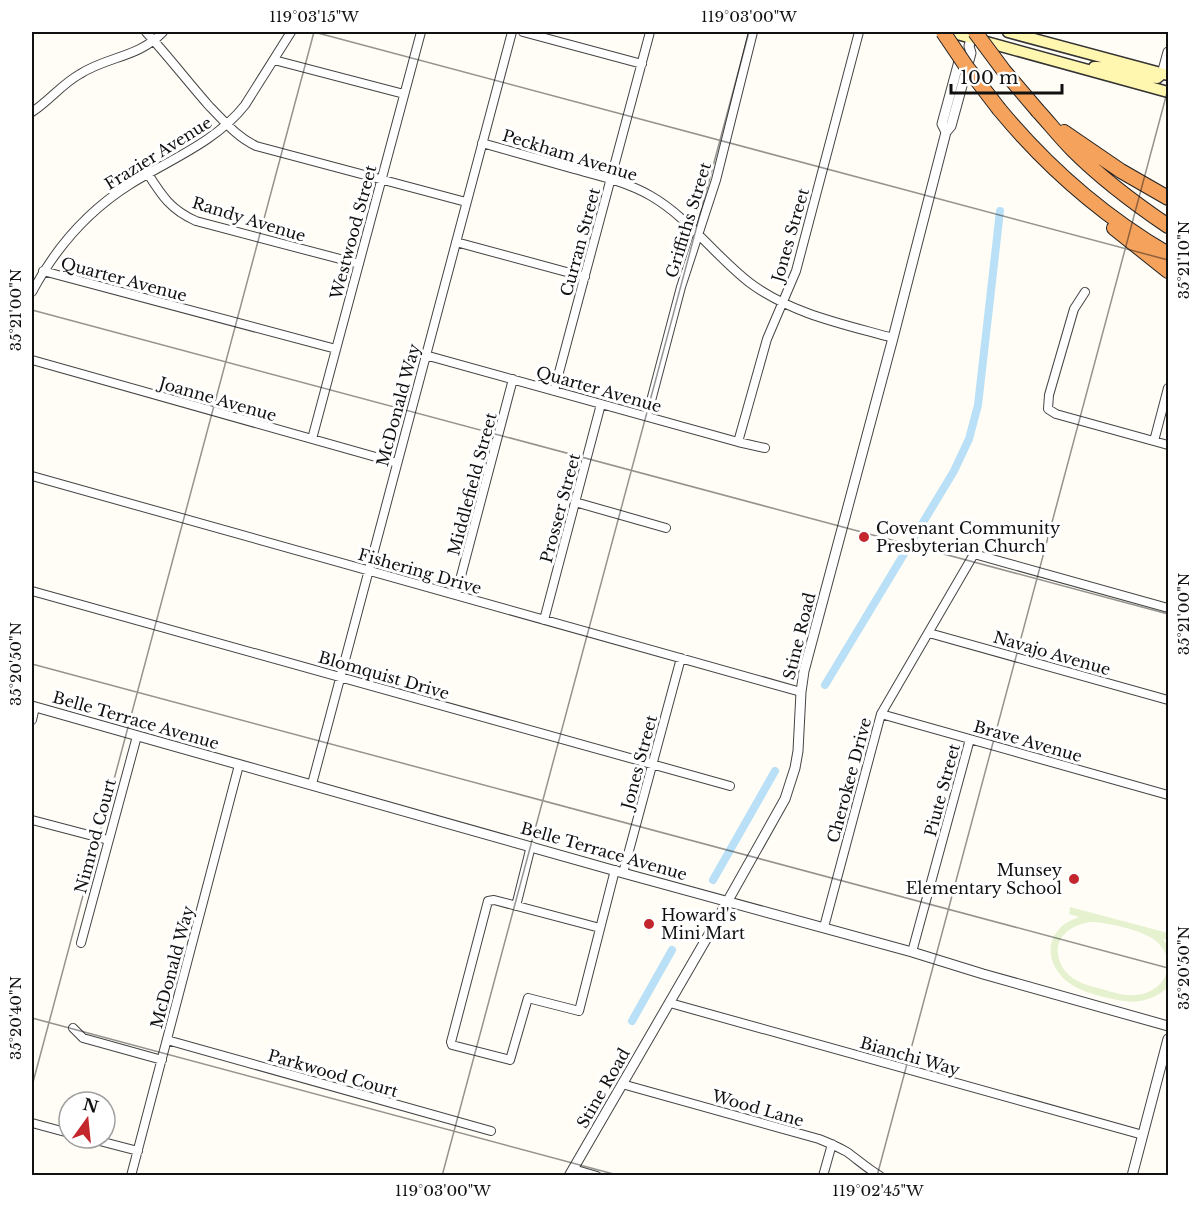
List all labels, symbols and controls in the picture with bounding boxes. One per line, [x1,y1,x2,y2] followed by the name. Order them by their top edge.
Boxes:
[269,7,359,26] text: 119°03'15"W
[701,7,797,26] text: 119°03'00"W
[951,57,1062,95] scale bar
[960,67,1018,89] text: 100 m
[101,112,215,194] street label: Frazier Avenue
[500,125,640,185] street label: Peckham Avenue
[661,160,715,280] street label: Griffiths Street
[325,163,381,302] street label: Westwood Street
[556,186,604,298] street label: Curran Street
[767,186,813,286] street label: Jones Street
[190,192,308,246] street label: Randy Avenue
[1174,221,1193,299] text: 35°21'10"N
[59,253,189,305] street label: Quarter Avenue
[6,269,25,351] text: 35°21'00"N
[372,341,424,469] street label: McDonald Way
[534,362,664,416] street label: Quarter Avenue
[155,372,279,425] street label: Joanne Avenue
[443,410,501,558] street label: Middlefield Street
[536,451,584,565] street label: Prosser Street
[876,518,1061,556] place label: Covenant Community Presbyterian Church
[857,530,871,544] marker: Covenant Community Presbyterian Church
[356,544,484,598] street label: Fishering Drive
[1174,573,1193,655] text: 35°21'00"N
[779,590,820,682] street label: Stine Road
[6,622,25,706] text: 35°20'50"N
[991,627,1113,679] street label: Navajo Avenue
[316,647,452,703] street label: Blomquist Drive
[50,687,222,753] street label: Belle Terrace Avenue
[616,713,661,813] street label: Jones Street
[823,715,875,845] street label: Cherokee Drive
[971,716,1085,766] street label: Brave Avenue
[920,741,964,839] street label: Piute Street
[70,776,120,896] street label: Nimrod Court
[518,818,690,884] street label: Belle Terrace Avenue
[906,860,1063,898] place label: Munsey Elementary School
[1067,872,1081,886] marker: Munsey Elementary School
[146,903,198,1031] street label: McDonald Way
[661,905,745,943] place label: Howard's Mini Mart
[642,917,656,931] marker: Howard's Mini Mart
[1174,926,1193,1010] text: 35°20'50"N
[6,976,25,1060] text: 35°20'40"N
[858,1032,963,1080] street label: Bianchi Way
[572,1044,634,1132] street label: Stine Road
[266,1045,400,1101] street label: Parkwood Court
[709,1085,806,1131] street label: Wood Lane
[57,1090,117,1150] north arrow
[81,1094,101,1117] text: N
[395,1181,491,1200] text: 119°03'00"W
[832,1181,924,1200] text: 119°02'45"W

